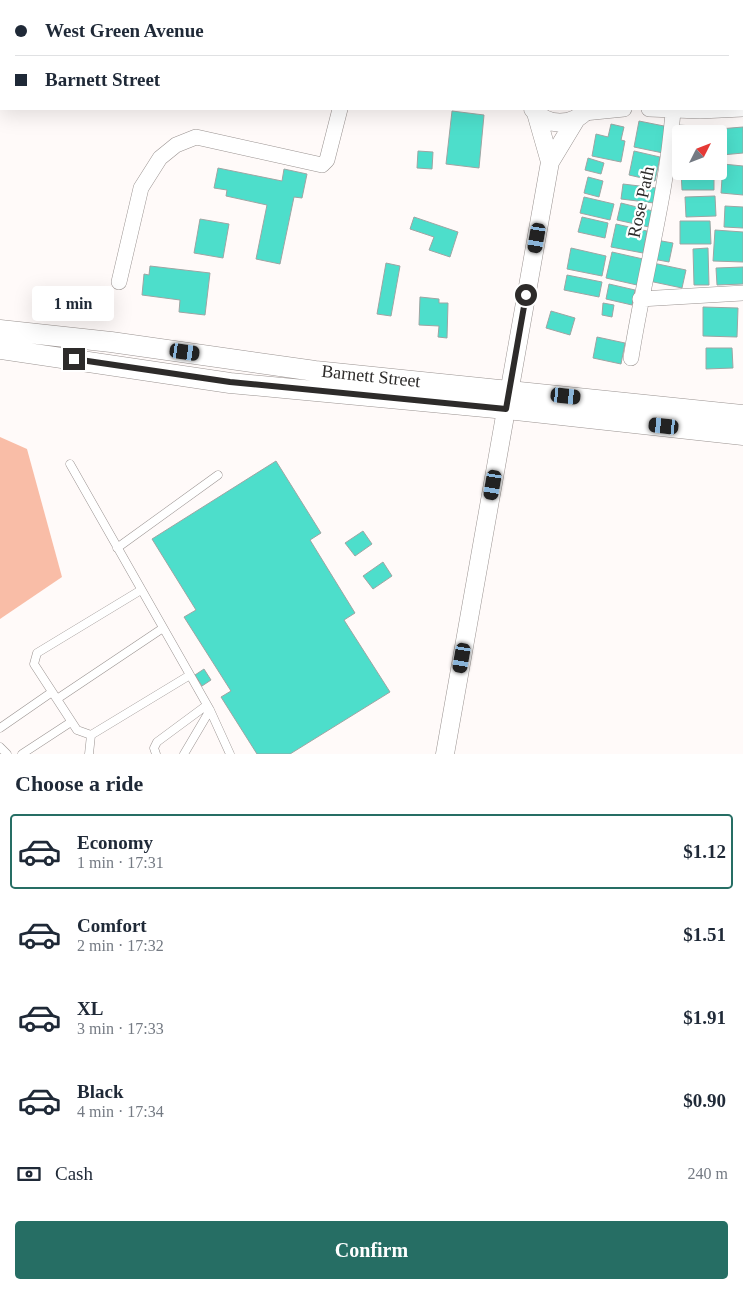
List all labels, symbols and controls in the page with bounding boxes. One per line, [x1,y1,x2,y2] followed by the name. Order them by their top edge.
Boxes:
[45,20,204,41] text: West Green Avenue
[45,69,160,90] text: Barnett Street
[672,125,728,180] north arrow
[672,125,727,180] map controls
[624,164,658,240] street label: Rose Path
[527,222,546,254] car
[515,284,537,306] route start
[33,286,115,322] callout: 1 min
[54,295,92,312] text: 1 min
[169,342,200,362] car
[63,348,85,370] route end
[320,361,422,391] street label: Barnett Street
[550,387,581,405] car
[648,417,679,435] car
[483,469,502,501] car
[452,642,471,674] car
[15,771,143,796] text: Choose a ride
[17,829,62,874] icon: car
[77,832,153,853] text: Economy
[683,841,726,862] text: $1.12
[77,854,164,871] text: 1 min · 17:31
[17,912,62,957] icon: car
[77,915,147,936] text: Comfort
[683,924,726,945] text: $1.51
[77,937,164,954] text: 2 min · 17:32
[17,995,62,1040] icon: car
[77,998,103,1019] text: XL
[683,1007,726,1028] text: $1.91
[77,1020,164,1037] text: 3 min · 17:33
[17,1078,62,1123] icon: car
[77,1081,123,1102] text: Black
[683,1090,726,1111] text: $0.90
[77,1103,164,1120] text: 4 min · 17:34
[15,1160,43,1188] icon: cash
[55,1163,93,1184] text: Cash
[688,1165,728,1182] text: 240 m
[15,1221,728,1279] button: Confirm

